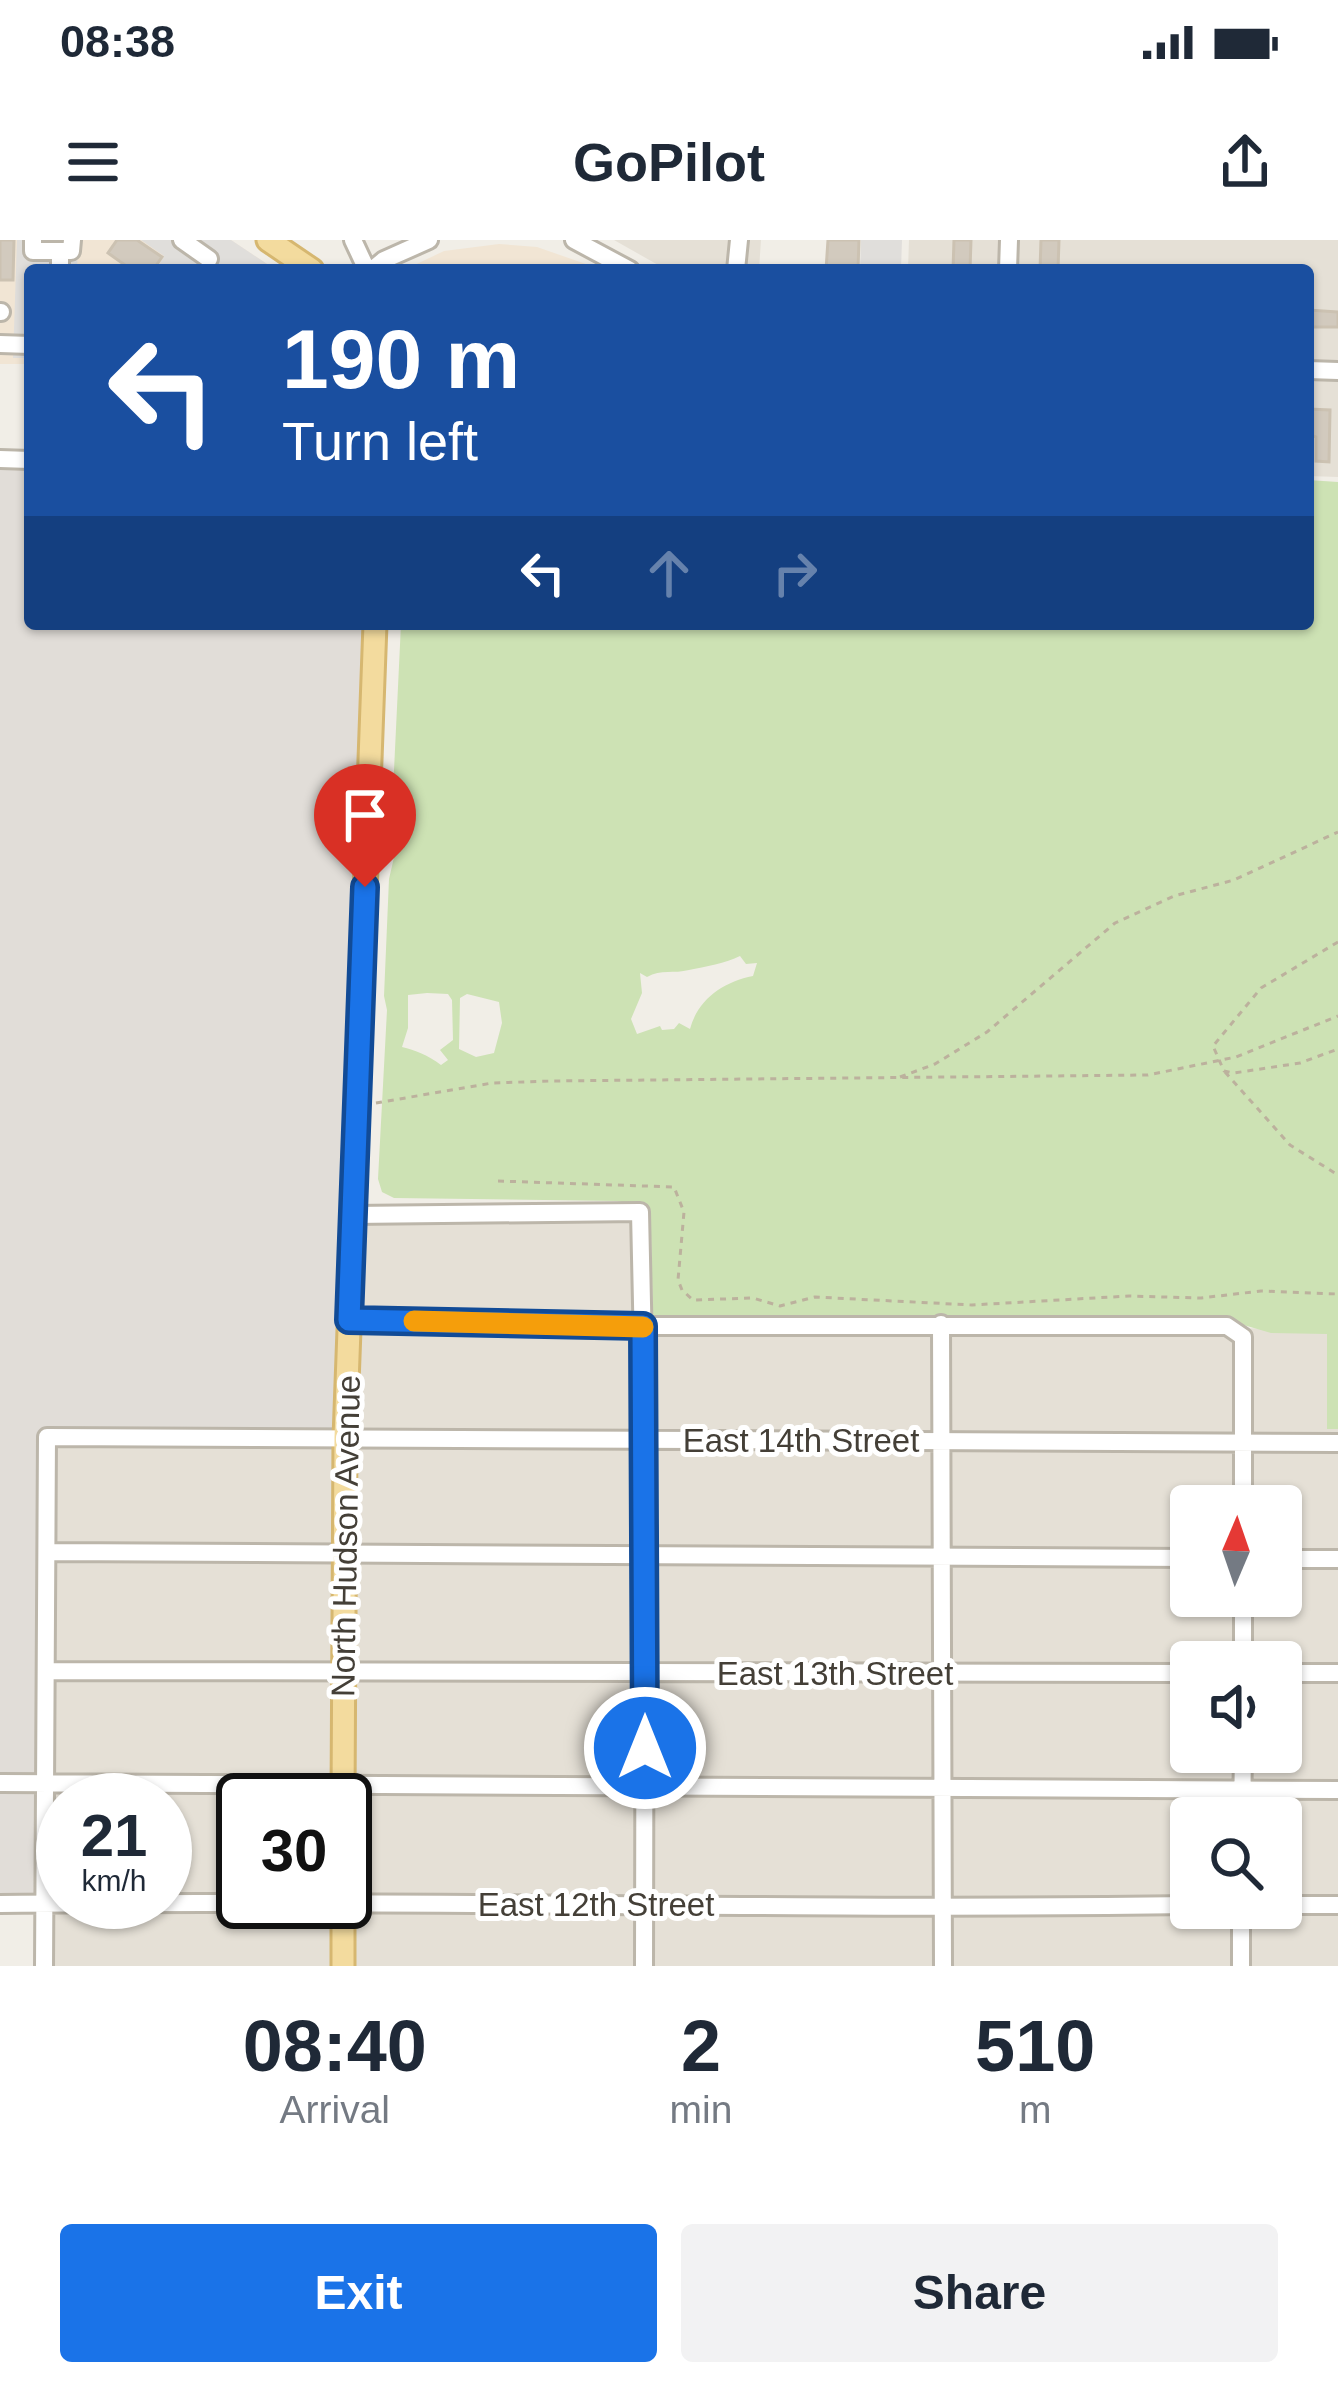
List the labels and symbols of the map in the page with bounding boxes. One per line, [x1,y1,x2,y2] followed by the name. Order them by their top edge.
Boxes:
[314,764,416,887] pin
[324,1375,367,1697] street label: North Hudson Avenue
[683,1422,919,1459] street label: East 14th Street
[1170,1485,1302,1617] north arrow
[717,1655,953,1692] street label: East 13th Street
[582,1685,708,1811] position arrow
[216,1773,372,1929] speed limit sign: 30
[478,1886,714,1923] street label: East 12th Street

